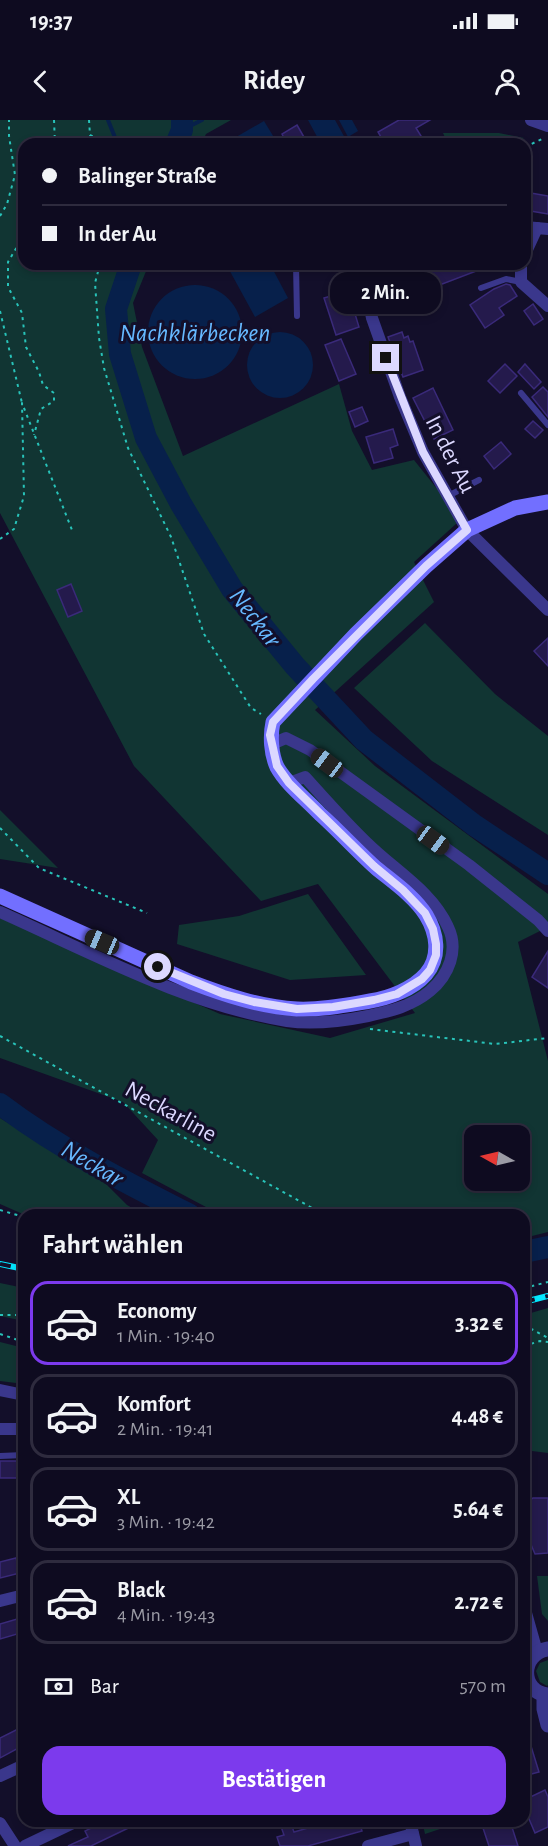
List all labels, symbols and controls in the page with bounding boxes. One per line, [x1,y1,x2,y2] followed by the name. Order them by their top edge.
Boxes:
[30,10,73,32] text: 19:37
[24,65,57,98] icon: back
[491,65,524,98] icon: person
[243,67,305,94] text: Ridey
[78,165,217,187] text: Balinger Straße
[78,223,157,245] text: In der Au
[330,271,442,313] callout: 2 Min.
[361,283,410,303] text: 2 Min.
[119,320,271,346] water label: Nachklärbecken
[372,344,399,371] route end
[420,412,480,497] street label: In der Au
[224,583,287,653] water label: Neckar
[307,745,347,781] car
[413,822,453,858] car
[82,927,122,957] car
[144,953,171,980] route start
[121,1077,220,1147] street label: Neckarline
[464,1125,530,1191] north arrow
[464,1125,530,1191] map controls
[57,1136,129,1193] water label: Neckar
[42,1231,184,1258] text: Fahrt wählen
[45,1296,99,1350] icon: car
[117,1300,197,1322] text: Economy
[455,1312,503,1334] text: 3.32 €
[117,1326,215,1346] text: 1 Min. · 19:40
[45,1389,99,1443] icon: car
[117,1393,191,1415] text: Komfort
[451,1405,503,1427] text: 4.48 €
[117,1419,213,1439] text: 2 Min. · 19:41
[45,1482,99,1536] icon: car
[117,1486,140,1508] text: XL
[453,1498,503,1520] text: 5.64 €
[117,1512,215,1532] text: 3 Min. · 19:42
[45,1575,99,1629] icon: car
[117,1579,165,1601] text: Black
[454,1591,503,1613] text: 2.72 €
[117,1605,215,1625] text: 4 Min. · 19:43
[42,1670,75,1703] icon: cash
[90,1675,119,1697] text: Bar
[459,1676,506,1696] text: 570 m
[42,1746,506,1815] button: Bestätigen

